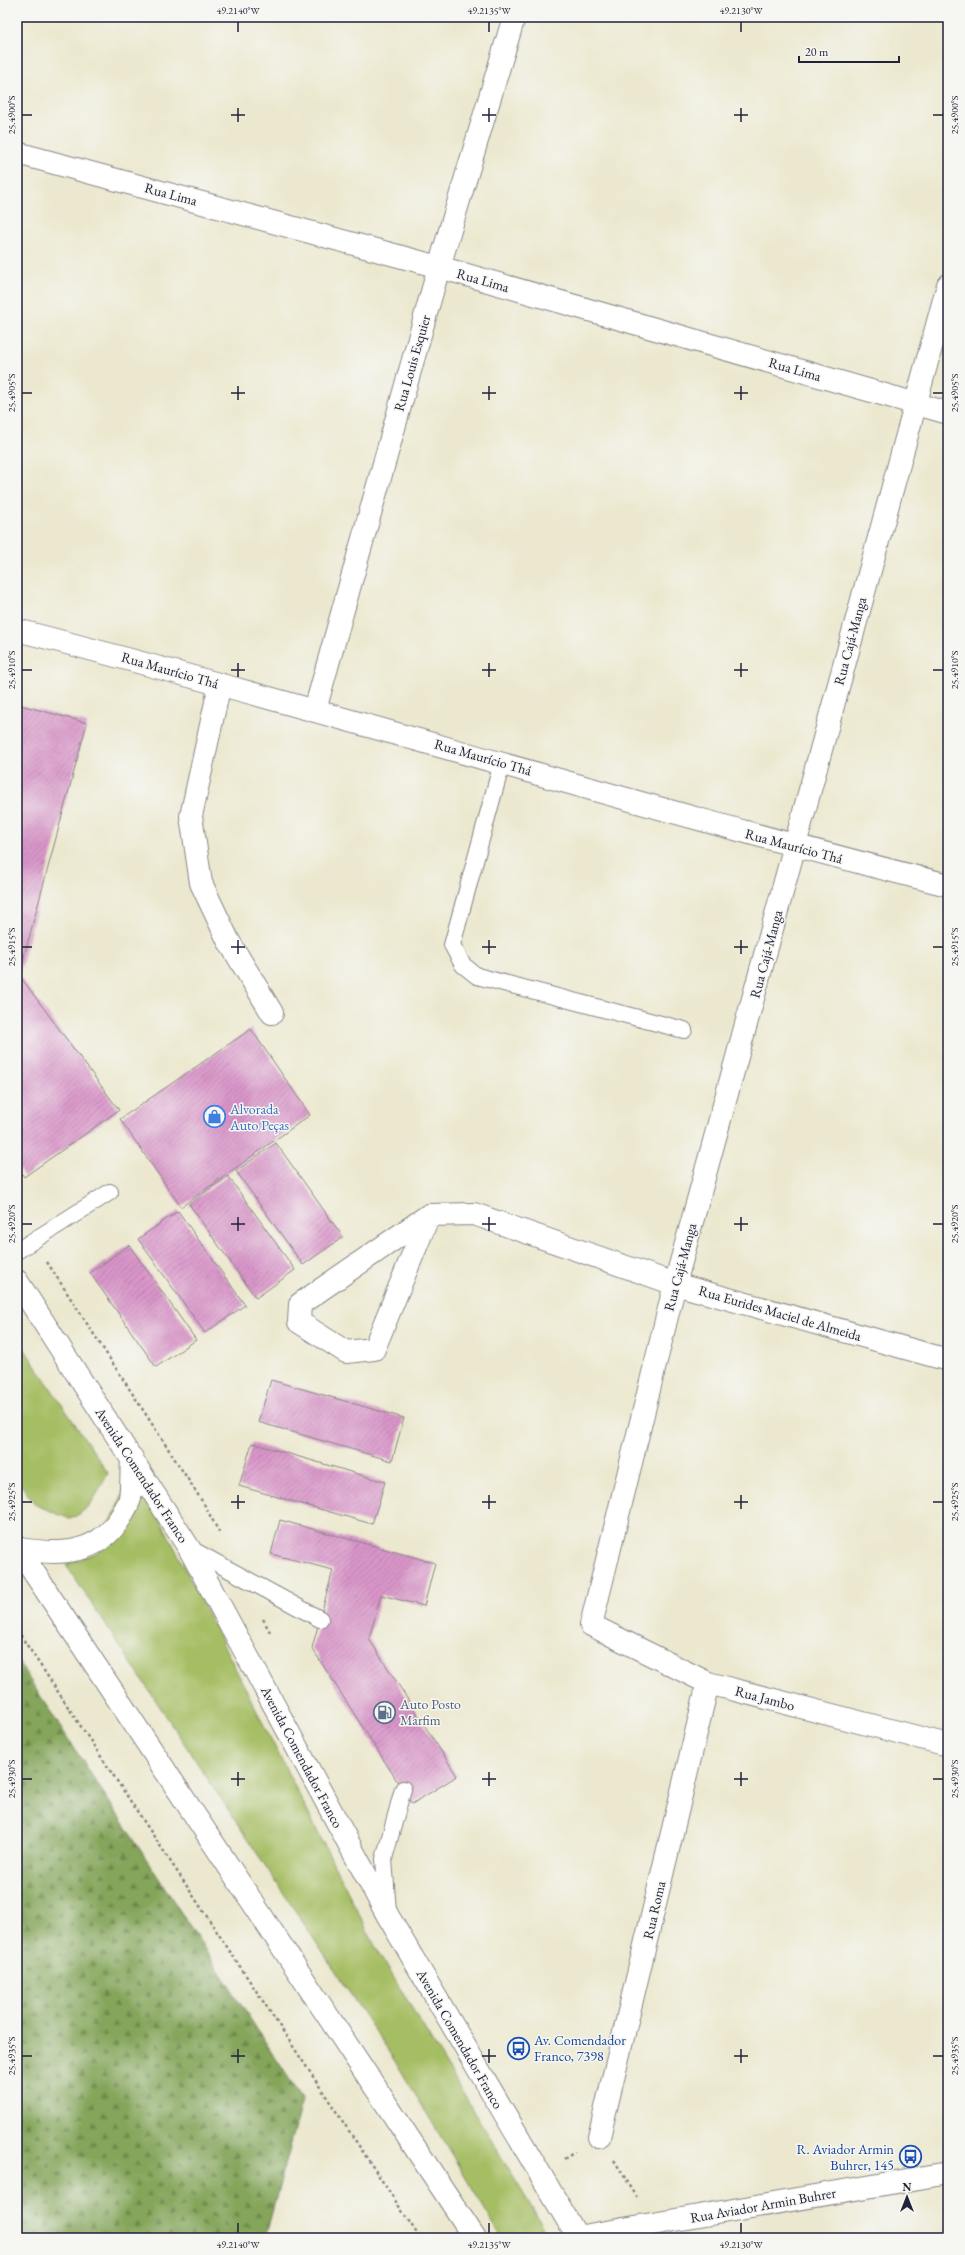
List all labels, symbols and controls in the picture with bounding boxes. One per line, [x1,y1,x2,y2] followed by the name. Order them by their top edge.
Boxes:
[216,4,260,17] text: 49.2140°W
[467,4,511,17] text: 49.2135°W
[719,4,763,17] text: 49.2130°W
[799,38,899,64] scale bar
[805,44,829,60] text: 20 m
[5,95,18,134] text: 25.4900°S
[948,95,961,134] text: 25.4900°S
[143,178,200,210] street label: Rua Lima
[455,264,512,296] street label: Rua Lima
[390,312,434,413] street label: Rua Louis Esquier
[767,353,824,385] street label: Rua Lima
[5,373,18,412] text: 25.4905°S
[948,373,961,412] text: 25.4905°S
[830,594,871,687] street label: Rua Cajá-Manga
[119,648,221,693] street label: Rua Maurício Thá
[5,650,18,689] text: 25.4910°S
[948,650,961,689] text: 25.4910°S
[432,735,534,780] street label: Rua Maurício Thá
[743,824,845,868] street label: Rua Maurício Thá
[746,907,787,1000] street label: Rua Cajá-Manga
[5,927,18,966] text: 25.4915°S
[948,927,961,966] text: 25.4915°S
[229,1100,290,1134] place label: Alvorada Auto Peças
[202,1104,228,1130] shop icon: Alvorada Auto Peças
[5,1204,18,1243] text: 25.4920°S
[948,1204,961,1243] text: 25.4920°S
[660,1220,701,1313] street label: Rua Cajá-Manga
[697,1281,864,1345] street label: Rua Eurides Maciel de Almeida
[91,1403,193,1546] street label: Avenida Comendador Franco
[5,1482,18,1521] text: 25.4925°S
[948,1482,961,1521] text: 25.4925°S
[733,1681,797,1715] street label: Rua Jambo
[256,1682,347,1831] street label: Avenida Comendador Franco
[399,1695,461,1729] place label: Auto Posto Marfim
[371,1699,397,1725] fuel station icon: Auto Posto Marfim
[5,1759,18,1798] text: 25.4930°S
[948,1759,961,1798] text: 25.4930°S
[639,1879,670,1941] street label: Rua Roma
[412,1965,507,2112] street label: Avenida Comendador Franco
[533,2031,626,2065] place label: Av. Comendador Franco, 7398
[506,2035,532,2061] bus stop icon: Av. Comendador Franco, 7398
[5,2036,18,2075] text: 25.4935°S
[948,2036,961,2075] text: 25.4935°S
[797,2140,895,2174] place label: R. Aviador Armin Buhrer, 145
[897,2144,923,2170] bus stop icon: R. Aviador Armin Buhrer, 145
[887,2177,927,2217] north arrow
[903,2180,912,2194] text: N
[689,2183,838,2227] street label: Rua Aviador Armin Buhrer
[216,2238,260,2251] text: 49.2140°W
[467,2238,511,2251] text: 49.2135°W
[719,2238,763,2251] text: 49.2130°W

